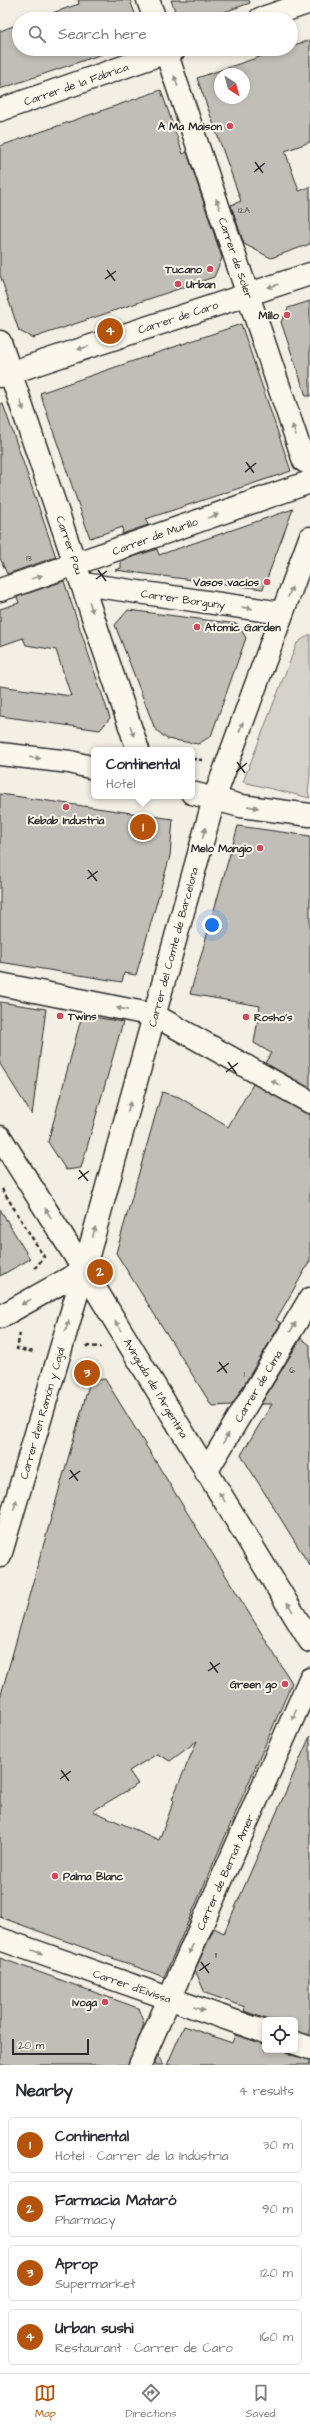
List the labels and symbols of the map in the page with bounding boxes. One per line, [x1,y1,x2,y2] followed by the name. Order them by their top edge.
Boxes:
[22,59,131,109] street label: Carrer de la Fàbrica
[214,68,250,104] north arrow
[173,74,179,86] one-way arrow
[158,119,222,134] place label: A Ma Maison
[225,121,235,131] marker: A Ma Maison
[215,197,221,209] one-way arrow
[238,204,250,217] house number: 12A
[215,216,256,301] street label: Carrer de Soler
[164,262,203,277] place label: Tucano
[205,264,215,274] marker: Tucano
[185,277,216,292] place label: Urban
[173,279,183,289] marker: Urban
[267,283,279,289] one-way arrow
[136,297,221,338] street label: Carrer de Caro
[259,308,280,323] place label: Millo
[282,310,292,320] marker: Millo
[97,316,123,346] pin: 4
[77,345,89,351] one-way arrow
[19,399,25,411] one-way arrow
[291,424,297,436] one-way arrow
[207,513,219,519] one-way arrow
[53,514,87,577] street label: Carrer Pou
[110,514,201,559] street label: Carrer de Murillo
[26,552,32,565] house number: 13
[31,574,43,580] one-way arrow
[192,575,259,590] place label: Vasos vacíos
[262,577,272,587] marker: Vasos vacíos
[287,585,293,597] one-way arrow
[140,586,226,614] street label: Carrer Borguny
[88,602,94,614] one-way arrow
[241,605,253,611] one-way arrow
[205,620,281,635] place label: Atomic Garden
[192,622,202,632] marker: Atomic Garden
[238,721,244,733] one-way arrow
[129,725,135,737] one-way arrow
[29,755,41,761] one-way arrow
[61,802,71,812] marker: Kebab Industria
[246,804,259,810] one-way arrow
[130,812,156,842] pin: 1
[28,813,105,828] place label: Kebab Industria
[202,827,208,839] one-way arrow
[191,841,253,858] place label: Melo Mangio
[255,843,265,853] marker: Melo Mangio
[145,865,202,1028] street label: Carrer del Comte de Barcelona
[202,915,222,935] your location
[116,1005,129,1011] one-way arrow
[67,1009,97,1024] place label: Twins
[254,1010,293,1025] place label: Rosho's
[55,1011,65,1021] marker: Twins
[241,1012,251,1022] marker: Rosho's
[270,1080,282,1087] one-way arrow
[126,1101,132,1113] one-way arrow
[45,1207,52,1219] one-way arrow
[92,1226,98,1238] one-way arrow
[87,1257,113,1287] pin: 2
[20,1299,31,1306] one-way arrow
[64,1320,70,1332] one-way arrow
[114,1320,121,1332] one-way arrow
[290,1321,297,1333] one-way arrow
[119,1336,192,1442] street label: Avinguda de l'Argentina
[16,1345,70,1481] street label: Carrer d'en Ramón y Cajal
[231,1347,286,1425] street label: Carrer de Cima
[74,1358,100,1388] pin: 3
[289,1364,295,1377] house number: 6
[243,1368,245,1381] house number: 1
[223,1432,230,1444] one-way arrow
[218,1491,225,1503] one-way arrow
[12,1499,18,1511] one-way arrow
[286,1601,293,1613] one-way arrow
[230,1677,278,1694] place label: Green go
[280,1679,290,1689] marker: Green go
[291,1710,297,1721] one-way arrow
[193,1812,258,1933] street label: Carrer de Bernat Amer
[63,1869,124,1884] place label: Palma Blanc
[50,1871,60,1881] marker: Palma Blanc
[188,1944,194,1955] one-way arrow
[215,1949,217,1962] house number: 11
[31,1950,43,1956] one-way arrow
[91,1966,173,2007] street label: Carrer d'Eivissa
[72,1995,97,2012] place label: Ivoga
[100,1997,110,2007] marker: Ivoga
[193,2007,205,2013] one-way arrow
[12,2037,89,2056] scale bar

